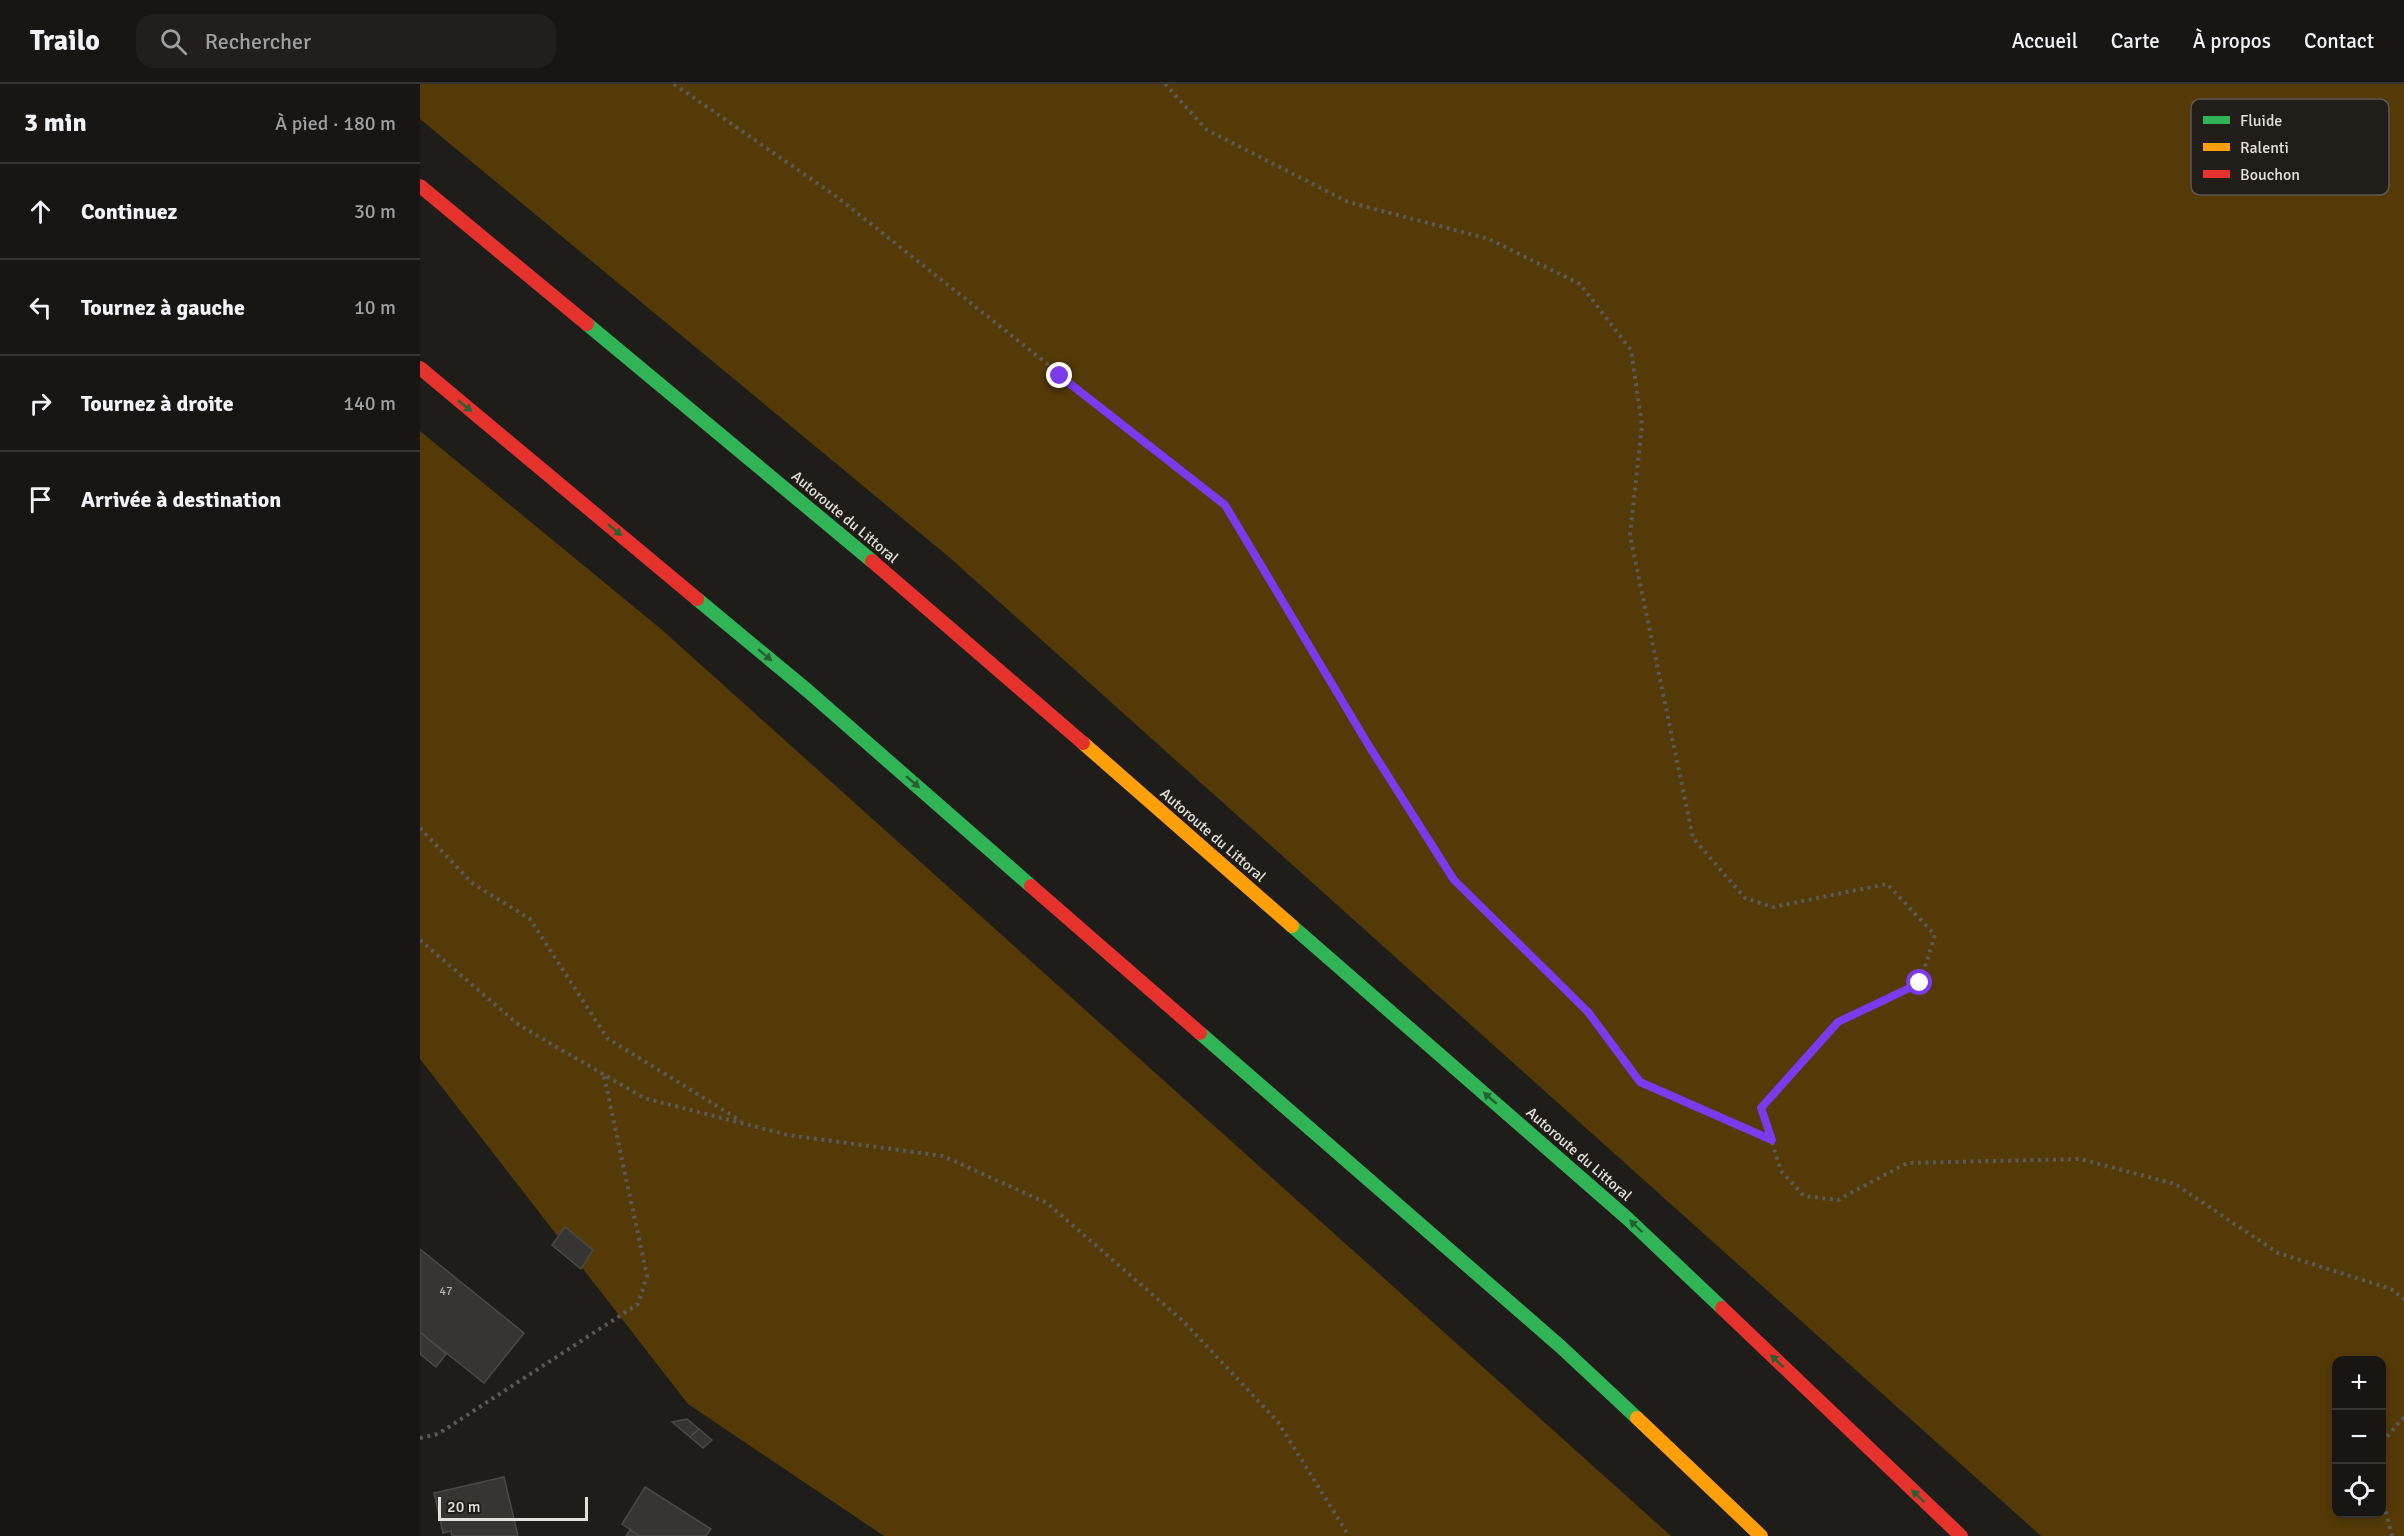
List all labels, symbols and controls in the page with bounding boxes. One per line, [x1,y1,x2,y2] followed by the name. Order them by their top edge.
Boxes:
[136,14,556,68] search box
[30,24,100,58] text: Trailo
[157,25,190,58] icon: search
[205,28,311,55] text: Rechercher
[2012,28,2078,54] text: Accueil
[2111,28,2160,54] text: Carte
[2193,28,2271,54] text: À propos
[2304,28,2374,54] text: Contact
[2191,99,2389,195] legend
[24,107,87,139] text: 3 min
[275,111,396,136] text: À pied · 180 m
[2240,111,2282,131] text: Fluide
[2240,138,2289,158] text: Ralenti
[2240,165,2300,185] text: Bouchon
[24,195,57,228] icon: ahead
[81,198,177,225] text: Continuez
[354,199,396,224] text: 30 m
[24,291,57,324] icon: left
[81,294,245,321] text: Tournez à gauche
[354,295,396,320] text: 10 m
[1046,362,1072,388] route end
[24,387,57,420] icon: right
[81,390,234,417] text: Tournez à droite
[343,391,396,416] text: 140 m
[457,399,473,412] one-way arrow
[788,467,902,567] street label: Autoroute du Littoral
[24,483,57,516] icon: arrive
[81,486,281,513] text: Arrivée à destination
[607,523,622,536] one-way arrow
[757,648,773,661] one-way arrow
[905,775,920,788] one-way arrow
[1157,784,1269,886] street label: Autoroute du Littoral
[1906,969,1932,995] route start
[1483,1092,1498,1105] one-way arrow
[1523,1103,1635,1205] street label: Autoroute du Littoral
[1630,1220,1644,1234] one-way arrow
[440,1284,452,1299] house number: 47
[1770,1354,1785,1368] one-way arrow
[2332,1356,2386,1518] map controls
[2332,1356,2386,1410] button: +
[2332,1410,2386,1464] button: −
[2332,1464,2386,1518] button: locate
[1912,1489,1926,1503] one-way arrow
[438,1494,588,1522] scale bar
[447,1497,481,1517] text: 20 m

